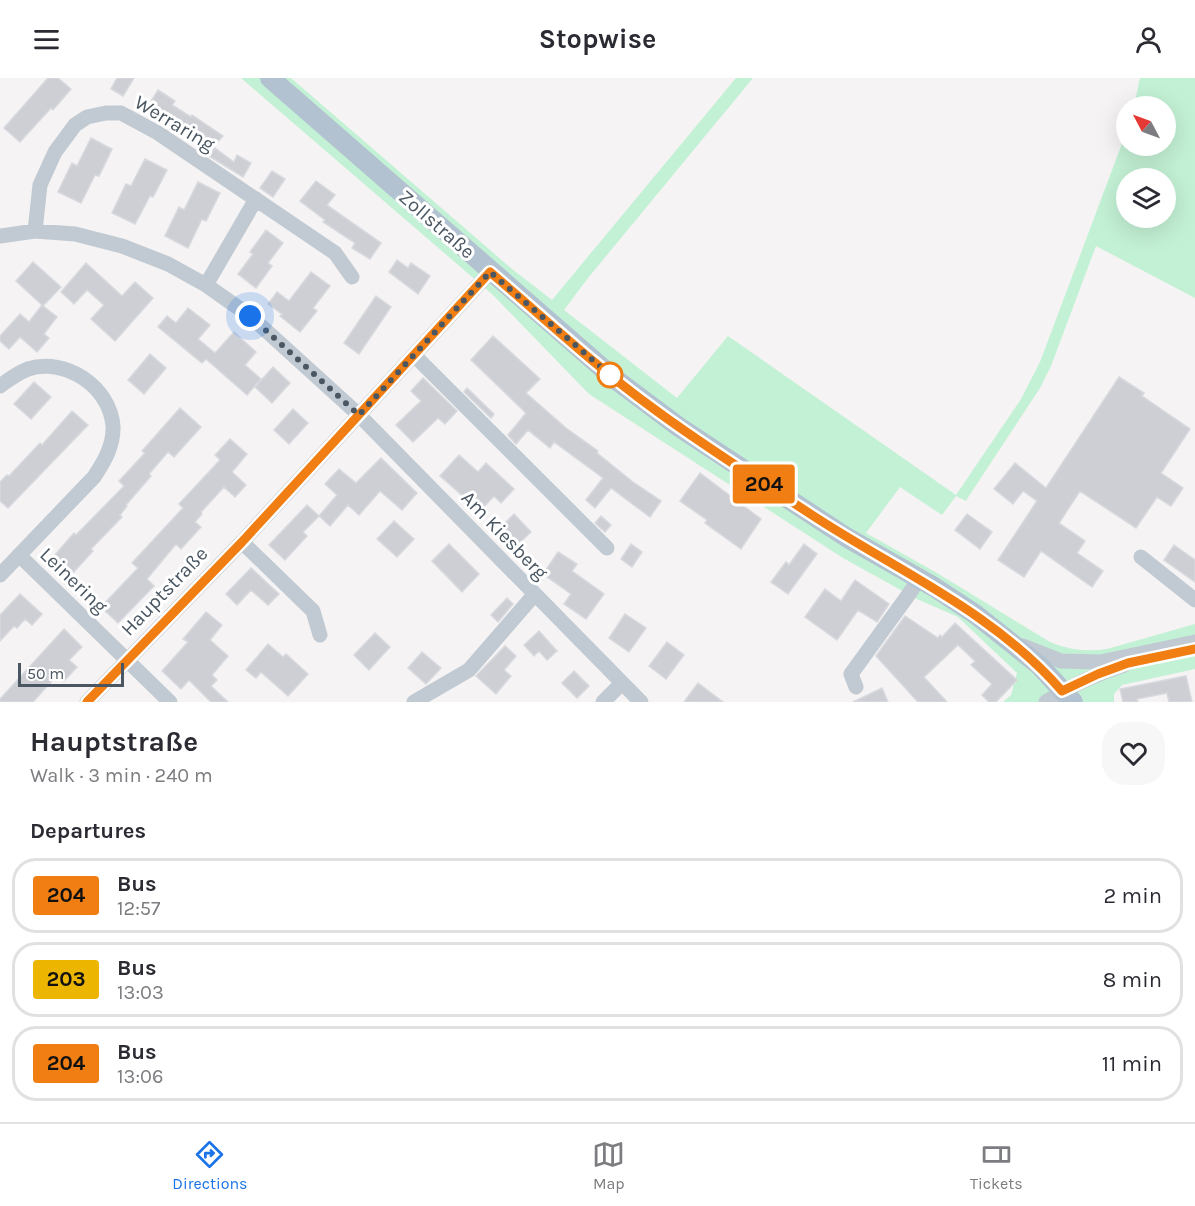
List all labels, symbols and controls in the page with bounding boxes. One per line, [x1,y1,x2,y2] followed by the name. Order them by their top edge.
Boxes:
[30,23,63,56] icon: menu
[539,23,656,55] text: Stopwise
[1132,23,1165,56] icon: person
[130,91,219,156] street label: Werraring
[1116,96,1176,156] north arrow
[1116,96,1176,228] map controls
[1116,168,1176,228] button: layers
[394,185,479,263] street label: Zollstraße
[235,301,265,331] your location
[597,362,623,388] unlabelled marker
[730,464,798,504] line badge: 204
[745,472,783,496] text: 204
[457,486,553,584] street label: Am Kiesberg
[116,542,212,641] street label: Hauptstraße
[35,543,112,618] street label: Leinering
[18,660,124,688] scale bar
[27,664,64,683] text: 50 m
[1102,722,1165,785] button: heart
[30,725,198,758] text: Hauptstraße
[30,764,213,787] text: Walk · 3 min · 240 m
[30,818,146,844] text: Departures
[117,871,157,897] text: Bus
[47,883,85,907] text: 204
[1104,883,1162,909] text: 2 min
[117,897,161,920] text: 12:57
[117,955,157,981] text: Bus
[46,967,86,991] text: 203
[1103,967,1162,993] text: 8 min
[117,981,164,1004] text: 13:03
[117,1039,157,1065] text: Bus
[47,1051,85,1075] text: 204
[1102,1051,1162,1077] text: 11 min
[117,1065,163,1088] text: 13:06
[172,1138,248,1193] tab: Directions
[592,1138,625,1193] tab: Map
[970,1138,1023,1193] tab: Tickets

